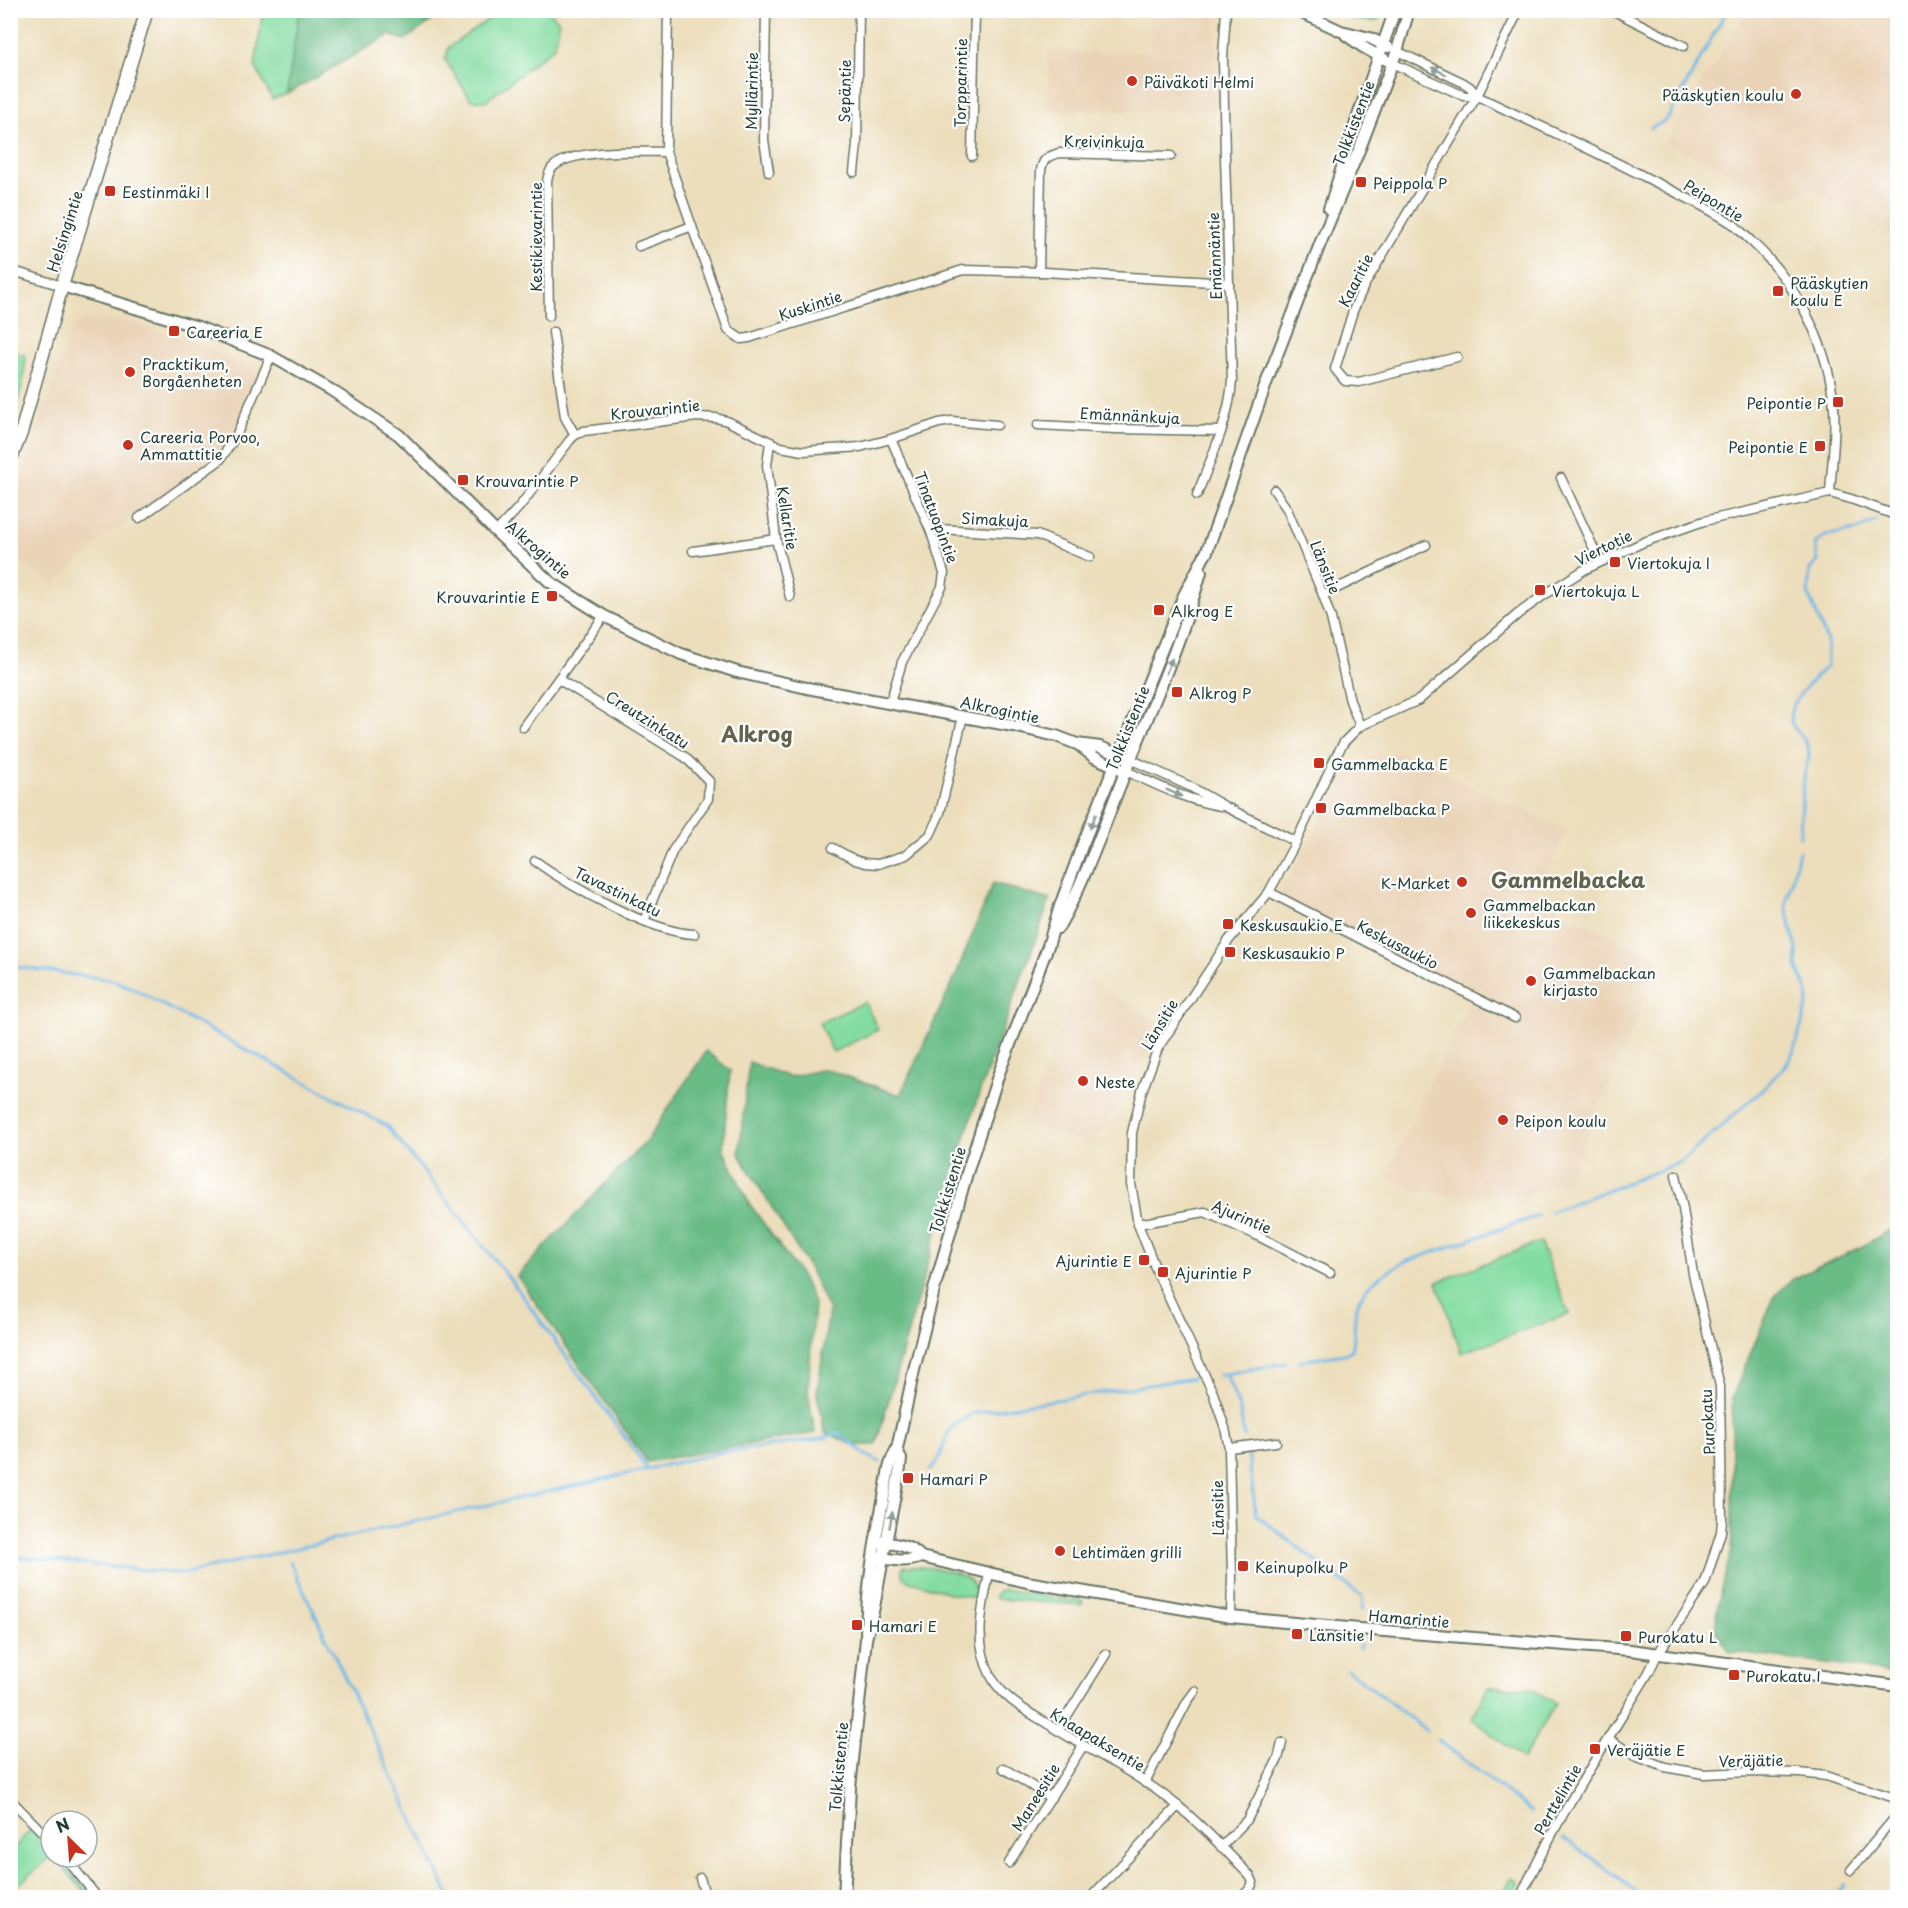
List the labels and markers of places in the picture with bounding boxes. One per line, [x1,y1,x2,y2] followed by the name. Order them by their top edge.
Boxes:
[1144,70,1254,93] place label: Päiväkoti Helmi
[1125,74,1139,88] marker: Päiväkoti Helmi
[1662,83,1784,106] place label: Pääskytien koulu
[1789,87,1803,101] marker: Pääskytien koulu
[1373,171,1447,194] place label: Peippola P
[1354,175,1368,189] marker: Peippola P
[122,180,209,203] place label: Eestinmäki I
[103,184,117,198] marker: Eestinmäki I
[1790,271,1869,311] place label: Pääskytien koulu E
[1771,284,1785,298] marker: Pääskytien koulu E
[186,320,263,343] place label: Careeria E
[167,324,181,338] marker: Careeria E
[142,352,242,392] place label: Pracktikum, Borgåenheten
[123,365,137,379] marker: Pracktikum, Borgåenheten
[1746,391,1826,414] place label: Peipontie P
[1831,395,1845,409] marker: Peipontie P
[140,425,260,465] place label: Careeria Porvoo, Ammattitie
[1728,435,1808,458] place label: Peipontie E
[121,438,135,452] marker: Careeria Porvoo, Ammattitie
[1813,439,1827,453] marker: Peipontie E
[475,469,579,492] place label: Krouvarintie P
[456,473,470,487] marker: Krouvarintie P
[1627,551,1710,574] place label: Viertokuja I
[1608,555,1622,569] marker: Viertokuja I
[1552,579,1640,602] place label: Viertokuja L
[1533,583,1547,597] marker: Viertokuja L
[436,585,540,608] place label: Krouvarintie E
[545,589,559,603] marker: Krouvarintie E
[1171,599,1233,622] place label: Alkrog E
[1152,603,1166,617] marker: Alkrog E
[1189,681,1251,704] place label: Alkrog P
[1170,685,1184,699] marker: Alkrog P
[1331,752,1448,775] place label: Gammelbacka E
[1312,756,1326,770] marker: Gammelbacka E
[1333,797,1450,820] place label: Gammelbacka P
[1314,801,1328,815] marker: Gammelbacka P
[1381,871,1450,894] place label: K-Market
[1455,875,1469,889] marker: K-Market
[1483,893,1596,933] place label: Gammelbackan liikekeskus
[1464,906,1478,920] marker: Gammelbackan liikekeskus
[1240,913,1343,936] place label: Keskusaukio E
[1221,917,1235,931] marker: Keskusaukio E
[1242,941,1345,964] place label: Keskusaukio P
[1223,945,1237,959] marker: Keskusaukio P
[1543,961,1656,1001] place label: Gammelbackan kirjasto
[1524,974,1538,988] marker: Gammelbackan kirjasto
[1095,1070,1135,1093] place label: Neste
[1076,1074,1090,1088] marker: Neste
[1515,1109,1606,1132] place label: Peipon koulu
[1496,1113,1510,1127] marker: Peipon koulu
[1055,1249,1132,1272] place label: Ajurintie E
[1137,1253,1151,1267] marker: Ajurintie E
[1175,1261,1251,1284] place label: Ajurintie P
[1156,1265,1170,1279] marker: Ajurintie P
[920,1467,988,1490] place label: Hamari P
[901,1471,915,1485] marker: Hamari P
[1072,1540,1182,1563] place label: Lehtimäen grilli
[1053,1544,1067,1558] marker: Lehtimäen grilli
[1255,1555,1348,1578] place label: Keinupolku P
[1236,1559,1250,1573] marker: Keinupolku P
[869,1614,937,1637] place label: Hamari E
[850,1618,864,1632] marker: Hamari E
[1309,1623,1374,1646] place label: Länsitie I
[1638,1625,1718,1648] place label: Purokatu L
[1290,1627,1304,1641] marker: Länsitie I
[1619,1629,1633,1643] marker: Purokatu L
[1746,1664,1821,1687] place label: Purokatu I
[1727,1668,1741,1682] marker: Purokatu I
[1607,1738,1685,1761] place label: Veräjätie E
[1588,1742,1602,1756] marker: Veräjätie E

